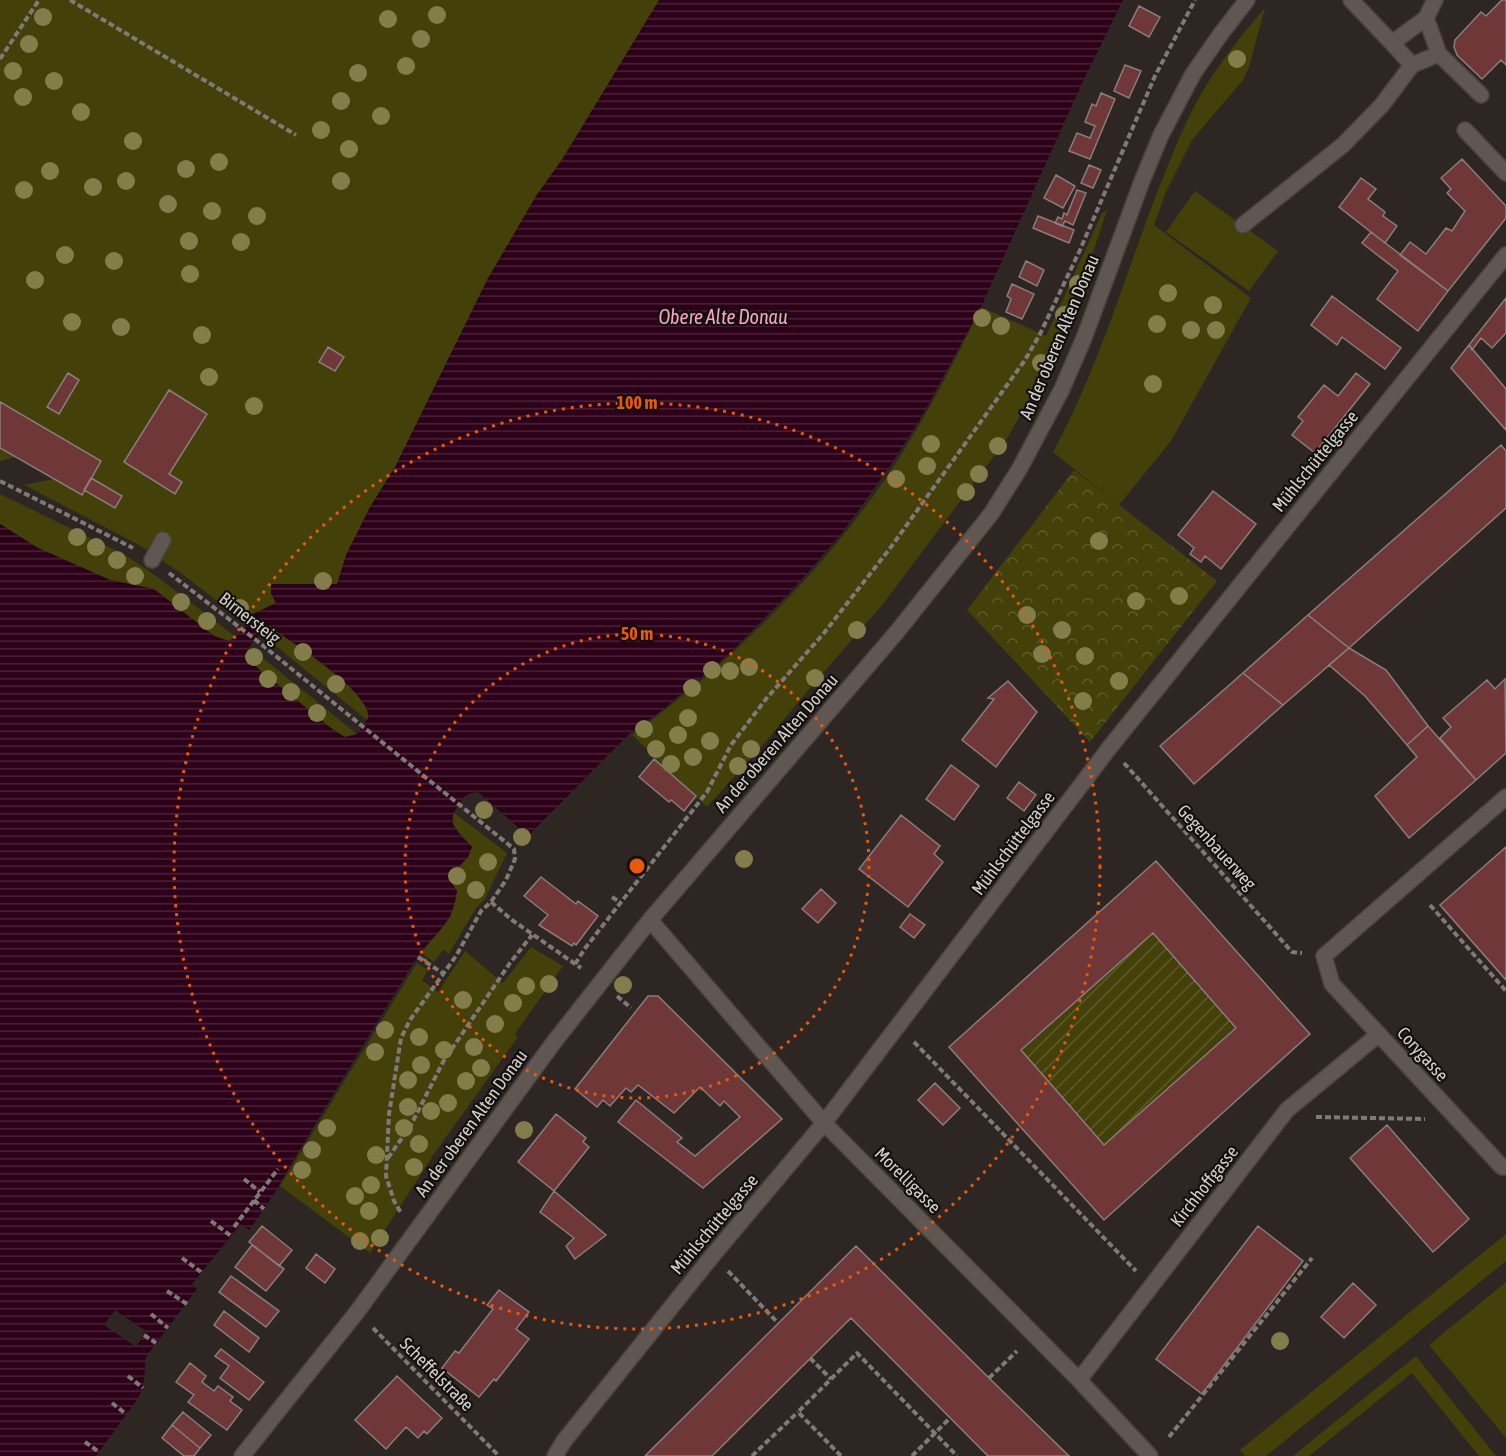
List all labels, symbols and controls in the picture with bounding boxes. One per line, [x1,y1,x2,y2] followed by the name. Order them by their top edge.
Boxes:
[1015,252,1103,422] street label: An der oberen Alten Donau
[658,305,788,328] water label: Obere Alte Donau
[617,392,657,413] text: 100 m
[1268,406,1362,516] street label: Mühlschüttelgasse
[215,588,285,648] street label: Birnersteig
[621,623,653,644] text: 50 m
[710,669,842,817] street label: An der oberen Alten Donau
[967,787,1059,899] street label: Mühlschüttelgasse
[1173,800,1261,894] street label: Gegenbauerweg
[627,856,647,876] centre of rings
[1393,1022,1453,1086] street label: Corygasse
[411,1045,531,1201] street label: An der oberen Alten Donau
[1166,1141,1242,1231] street label: Kirchhoffgasse
[871,1143,945,1217] street label: Morelligasse
[666,1170,762,1278] street label: Mühlschüttelgasse
[396,1333,478,1415] street label: Scheffelstraße

